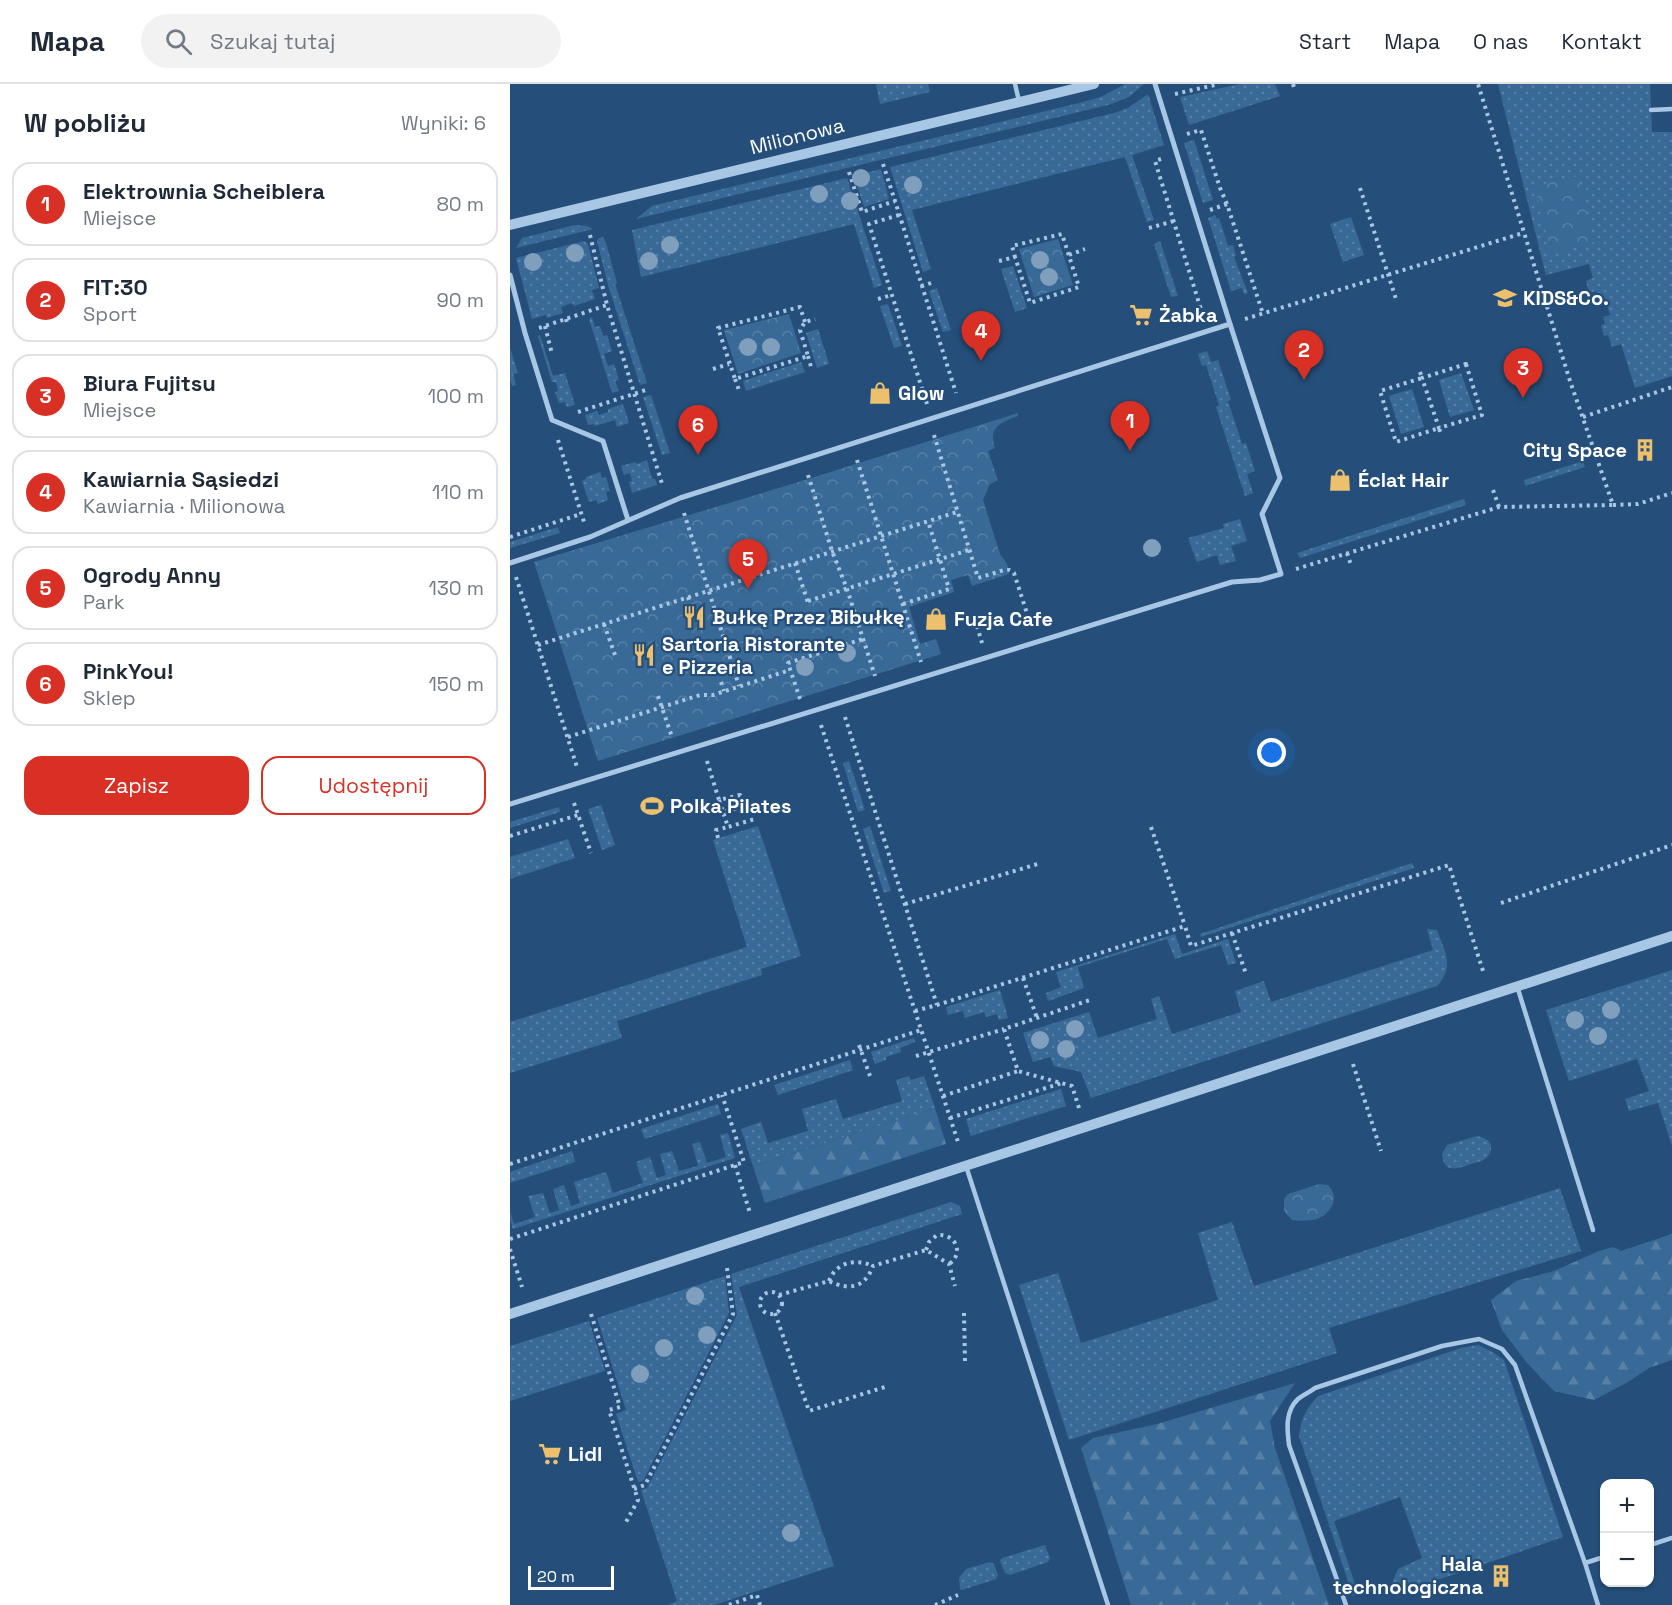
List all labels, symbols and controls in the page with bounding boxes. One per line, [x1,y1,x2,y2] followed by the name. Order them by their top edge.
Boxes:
[141,14,561,68] search box
[30,23,105,59] text: Mapa
[162,25,195,58] icon: search
[210,27,335,55] text: Szukaj tutaj
[1299,28,1351,55] text: Start
[1384,28,1440,55] text: Mapa
[1473,28,1528,55] text: O nas
[1561,28,1642,55] text: Kontakt
[24,106,146,140] text: W pobliżu
[401,110,486,136] text: Wyniki: 6
[747,112,847,160] street label: Milionowa
[83,177,325,205] text: Elektrownia Scheiblera
[41,191,50,217] text: 1
[436,191,484,217] text: 80 m
[83,205,156,231] text: Miejsce
[83,273,148,301] text: FIT:30
[1492,285,1518,311] school or university icon: KIDS&Co.
[1523,285,1609,311] place label: KIDS&Co.
[40,287,51,313] text: 2
[437,287,484,313] text: 90 m
[83,301,137,327] text: Sport
[1128,302,1154,328] supermarket icon: Żabka
[1159,302,1218,328] place label: Żabka
[962,312,1000,361] pin: 4
[1284,330,1324,380] pin: 2
[1504,348,1542,398] pin: 3
[83,369,216,397] text: Biura Fujitsu
[867,380,893,406] shop icon: Glow
[898,380,944,406] place label: Glow
[39,383,52,409] text: 3
[428,383,484,409] text: 100 m
[83,397,156,423] text: Miejsce
[1110,402,1150,451] pin: 1
[678,406,717,455] pin: 6
[1523,437,1627,463] place label: City Space
[1632,437,1658,463] building icon: City Space
[83,465,279,493] text: Kawiarnia Sąsiedzi
[1327,467,1353,493] shop icon: Éclat Hair
[1358,467,1449,493] place label: Éclat Hair
[39,479,52,505] text: 4
[432,479,484,505] text: 110 m
[83,493,285,519] text: Kawiarnia · Milionowa
[728,540,768,589] pin: 5
[83,561,221,589] text: Ogrody Anny
[40,575,52,601] text: 5
[428,575,484,601] text: 130 m
[83,589,125,615] text: Park
[681,604,707,630] restaurant icon: Bułkę Przez Bibułkę
[712,604,905,630] place label: Bułkę Przez Bibułkę
[923,606,949,632] shop icon: Fuzja Cafe
[954,606,1053,632] place label: Fuzja Cafe
[662,631,845,680] place label: Sartoria Ristorante e Pizzeria
[631,642,657,668] restaurant icon: Sartoria Ristorante e Pizzeria
[83,657,173,685] text: PinkYou!
[39,671,52,697] text: 6
[429,671,484,697] text: 150 m
[83,685,136,711] text: Sklep
[1257,738,1286,767] your location
[24,756,249,815] button: Zapisz
[261,756,486,815] button: Udostępnij
[639,793,665,819] sports icon: Polka Pilates
[670,793,791,819] place label: Polka Pilates
[537,1441,563,1467] supermarket icon: Lidl
[568,1441,602,1467] place label: Lidl
[1600,1479,1654,1587] map controls
[1600,1479,1654,1533] button: +
[1600,1533,1654,1587] button: −
[1333,1551,1483,1600] place label: Hala technologiczna
[528,1563,614,1590] scale bar
[1488,1563,1514,1589] building icon: Hala technologiczna
[537,1566,575,1587] text: 20 m

